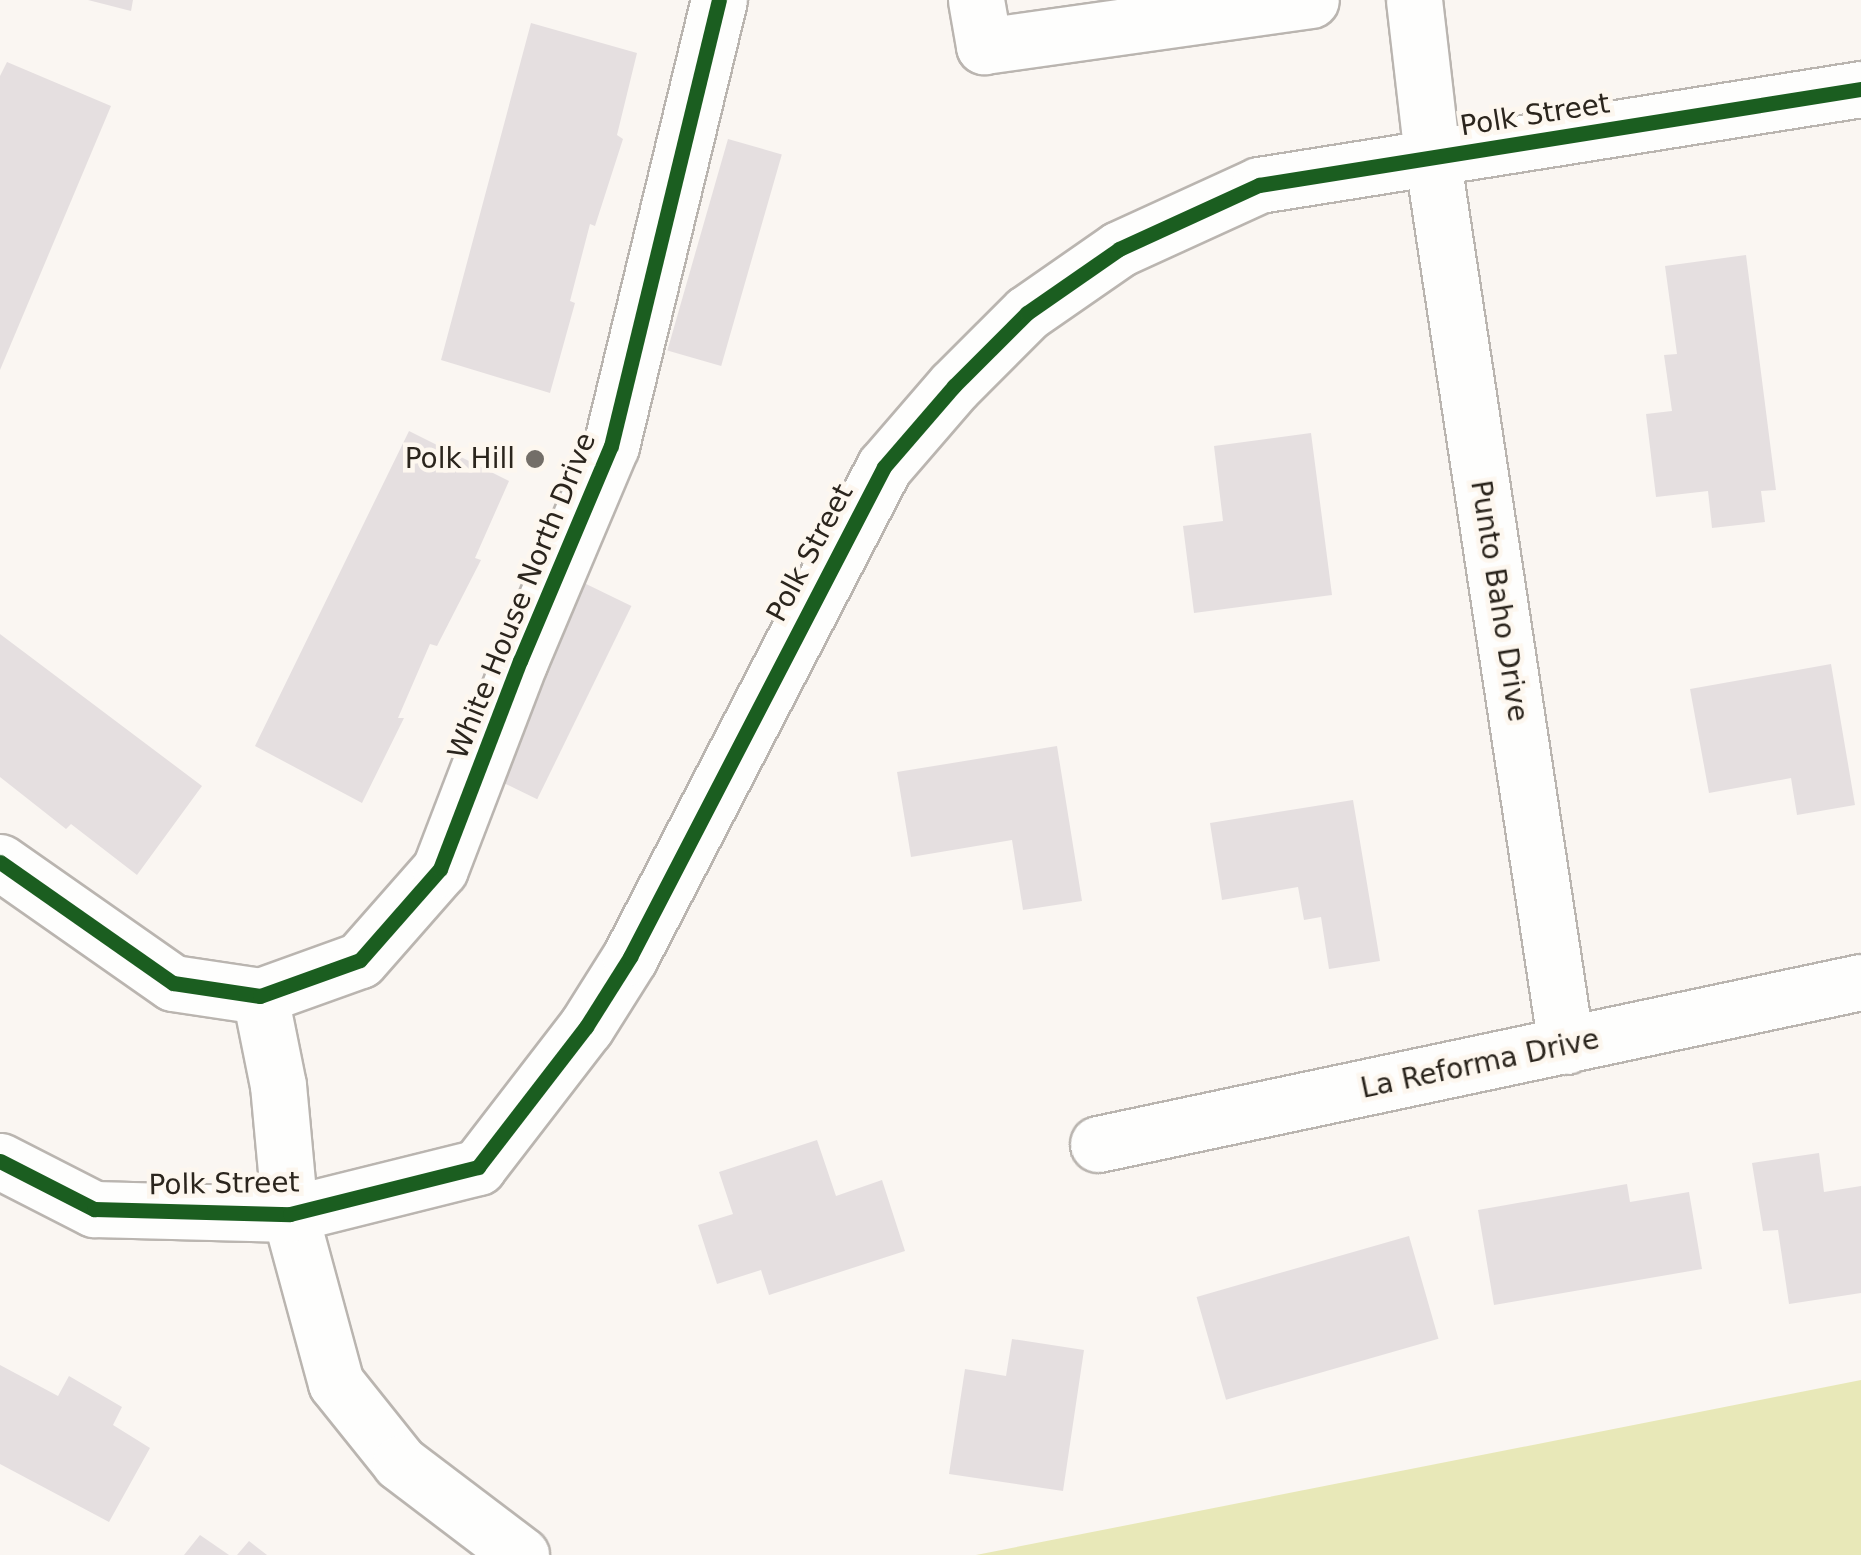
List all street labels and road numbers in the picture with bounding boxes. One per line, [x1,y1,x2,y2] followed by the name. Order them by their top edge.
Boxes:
[1458,87,1612,143] street label: Polk Street
[441,428,603,764] street label: White House North Drive
[760,478,860,628] street label: Polk Street
[1463,478,1535,724] street label: Punto Baho Drive
[1358,1022,1602,1106] street label: La Reforma Drive
[148,1166,300,1202] street label: Polk Street

